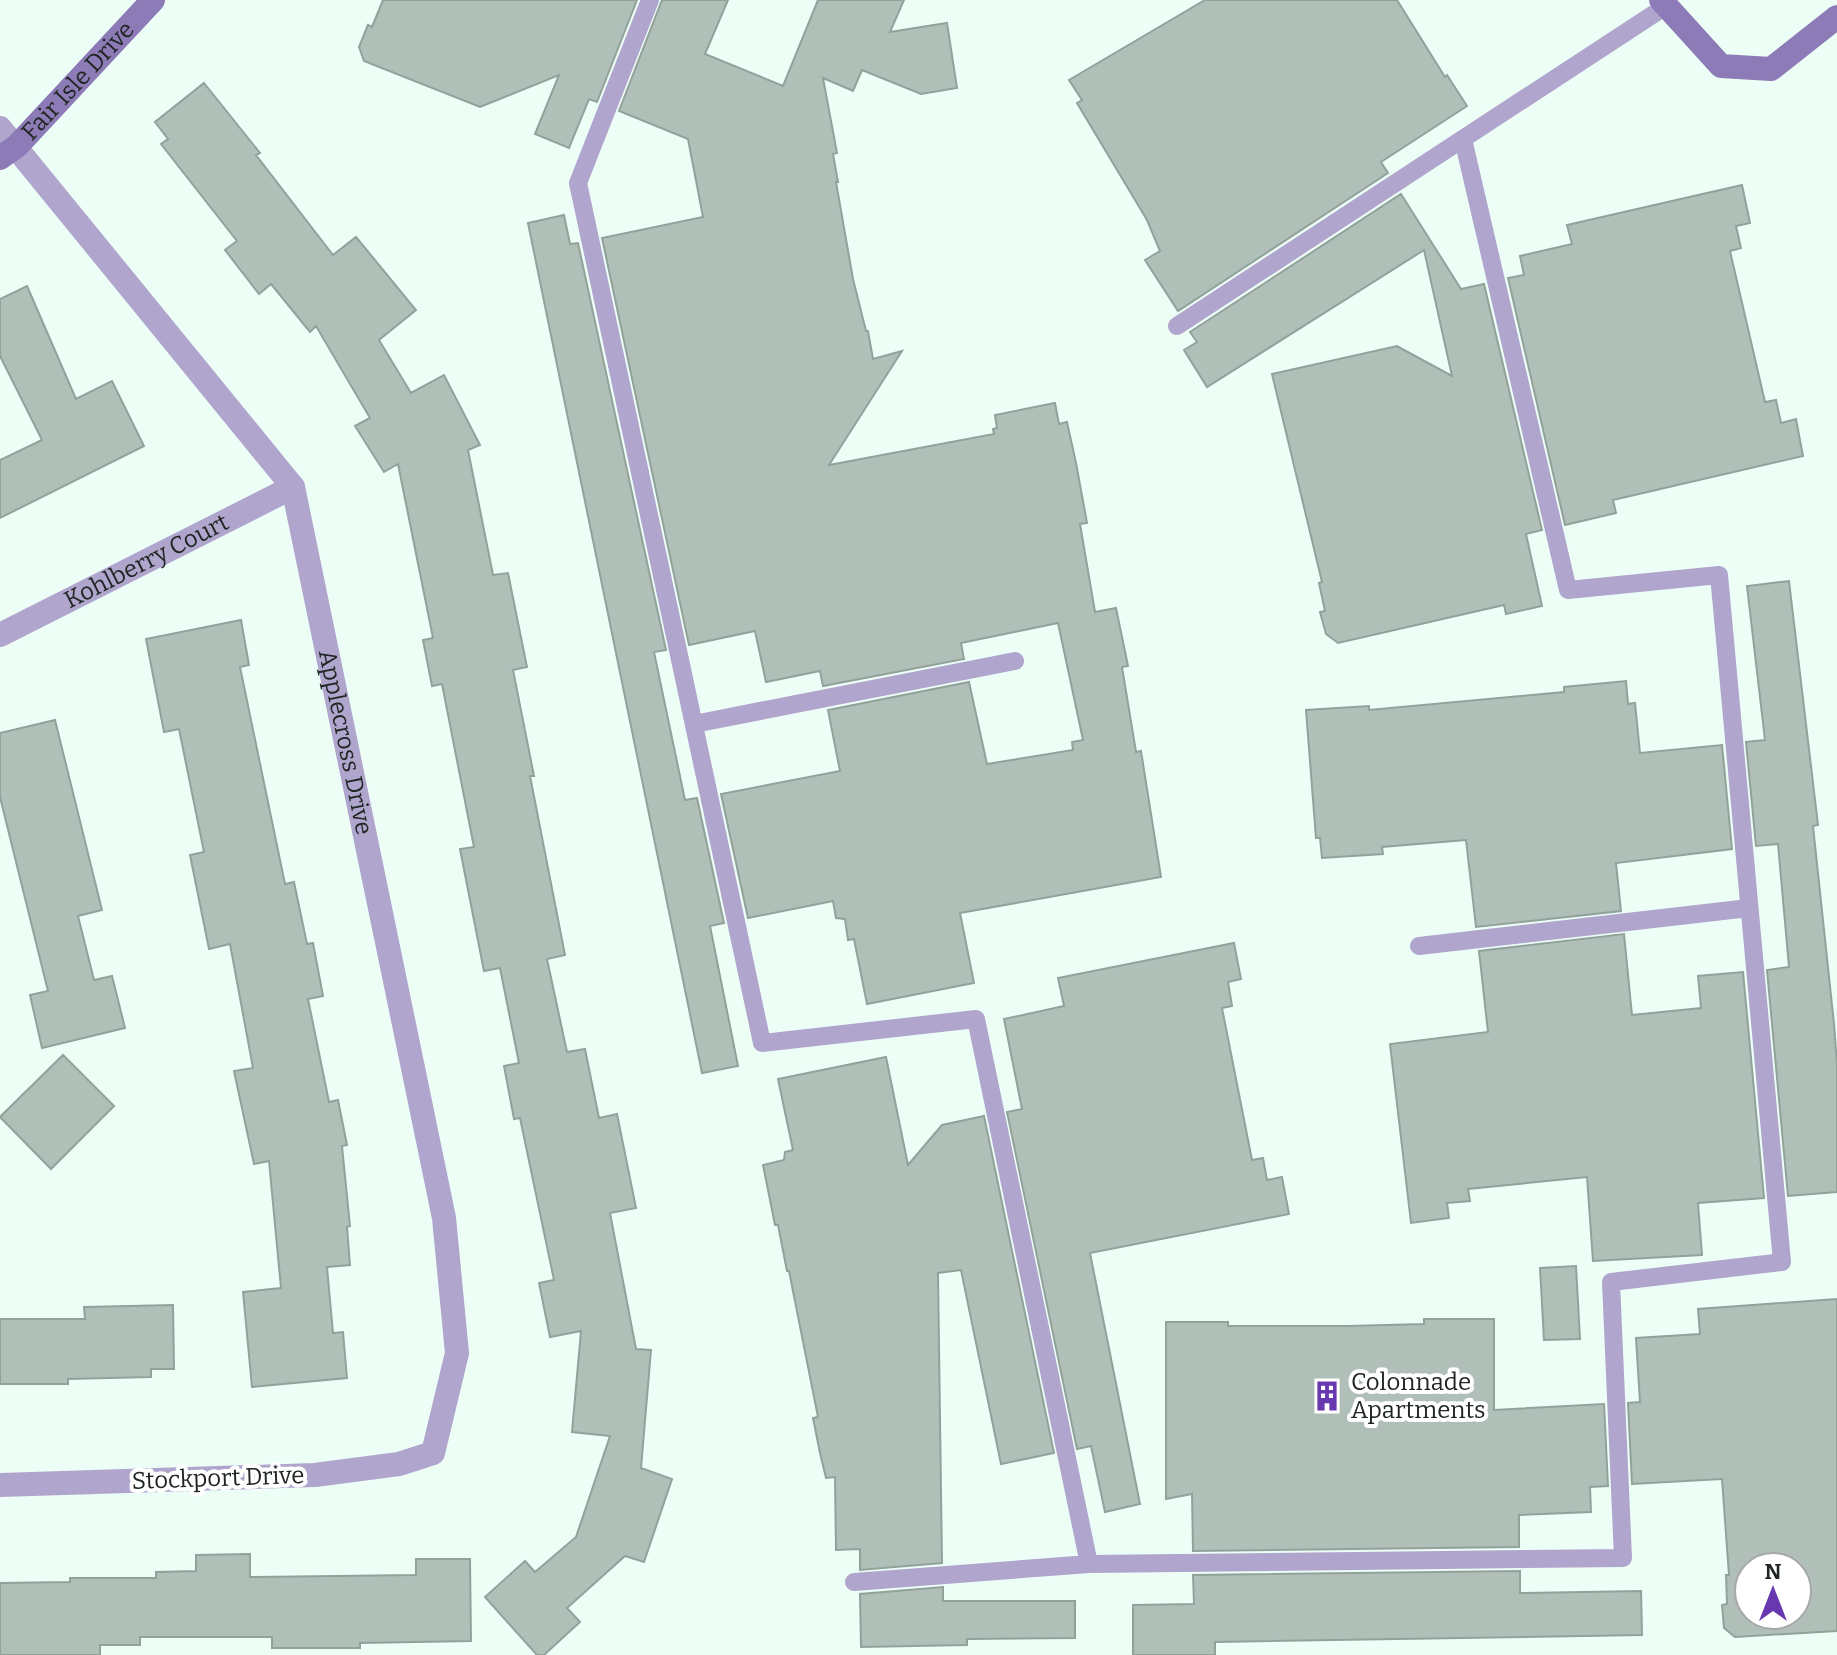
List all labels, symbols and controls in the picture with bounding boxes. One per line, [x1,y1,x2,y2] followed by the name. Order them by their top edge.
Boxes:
[16,16,140,146] street label: Fair Isle Drive
[60,508,233,614] street label: Kohlberry Court
[313,647,378,837] street label: Applecross Drive
[1351,1368,1485,1424] place label: Colonnade Apartments
[1310,1379,1344,1413] building icon: Colonnade Apartments
[131,1461,305,1495] street label: Stockport Drive
[1733,1551,1813,1631] north arrow
[1765,1558,1782,1585] text: N

